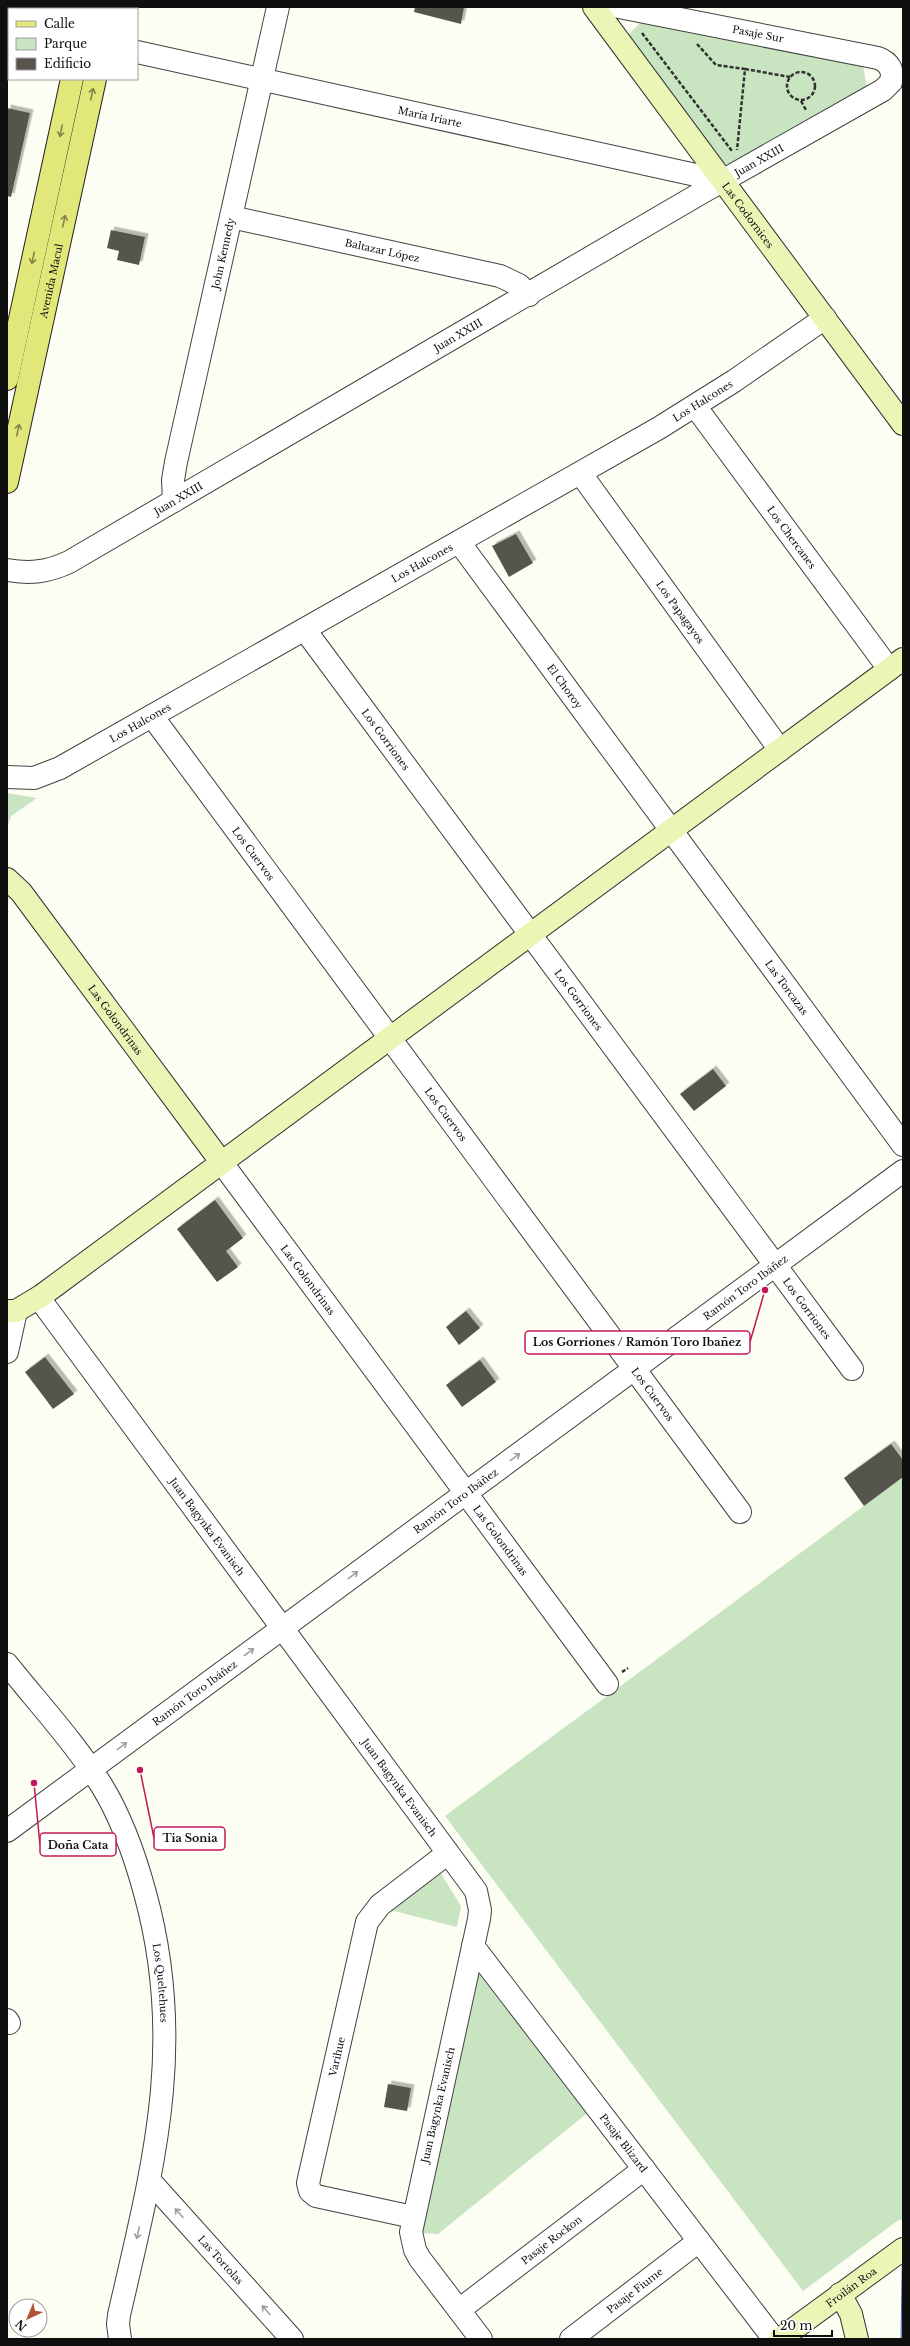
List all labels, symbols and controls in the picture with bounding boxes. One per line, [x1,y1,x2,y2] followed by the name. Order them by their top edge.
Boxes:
[8,8,138,80] legend
[44,16,75,31] text: Calle
[731,23,785,45] street label: Pasaje Sur
[44,36,87,51] text: Parque
[44,56,91,71] text: Edificio
[88,88,96,101] one-way arrow
[397,103,463,130] street label: María Iriarte
[56,124,64,137] one-way arrow
[730,141,786,180] street label: Juan XXIII
[719,180,777,251] street label: Las Codornices
[60,215,68,228] one-way arrow
[208,216,237,292] street label: John Kennedy
[344,236,421,265] street label: Baltazar López
[36,242,65,320] street label: Avenida Macul
[29,251,37,264] one-way arrow
[429,316,485,355] street label: Juan XXIII
[670,377,735,424] street label: Los Halcones
[15,424,23,437] one-way arrow
[150,479,205,519] street label: Juan XXIII
[764,503,819,571] street label: Los Chercanes
[389,540,455,585] street label: Los Halcones
[653,578,708,646] street label: Los Papagayos
[544,661,586,712] street label: El Choroy
[107,700,173,745] street label: Los Halcones
[359,706,413,773] street label: Los Gorriones
[230,824,278,883] street label: Los Cuervos
[762,957,812,1018] street label: Las Torcazas
[552,966,606,1033] street label: Los Gorriones
[85,982,146,1058] street label: Las Golondrinas
[422,1085,470,1144] street label: Los Cuervos
[278,1242,339,1318] street label: Las Golondrinas
[700,1251,791,1323] street label: Ramón Toro Ibáñez
[780,1275,834,1342] street label: Los Gorriones
[525,1331,750,1354] callout: Los Gorriones / Ramón Toro Ibañez
[533,1335,741,1349] text: Los Gorriones / Ramón Toro Ibañez
[629,1365,677,1424] street label: Los Cuervos
[509,1453,520,1461] one-way arrow
[410,1465,501,1536] street label: Ramón Toro Ibáñez
[166,1473,248,1578] street label: Juan Bagynka Evanisch
[471,1502,531,1578] street label: Las Golondrinas
[348,1571,359,1579] one-way arrow
[243,1648,254,1656] one-way arrow
[150,1657,240,1728] street label: Ramón Toro Ibáñez
[358,1734,440,1839] street label: Juan Bagynka Evanisch
[116,1742,127,1750] one-way arrow
[154,1827,225,1850] callout: Tia Sonia
[162,1831,218,1845] text: Tia Sonia
[40,1833,116,1856] callout: Doña Cata
[48,1838,109,1852] text: Doña Cata
[150,1942,171,2023] street label: Los Queltehues
[326,2035,347,2078] street label: Varihue
[418,2046,458,2166] street label: Juan Bagynka Evanisch
[597,2111,651,2175] street label: Pasaje Blizard
[174,2208,183,2219] one-way arrow
[518,2212,584,2267] street label: Pasaje Rockon
[134,2226,141,2239] one-way arrow
[195,2232,247,2288] street label: Las Tortolas
[823,2264,879,2310] street label: Froilán Roa
[604,2265,665,2316] street label: Pasaje Fiume
[8,2298,48,2338] north arrow
[261,2305,270,2315] one-way arrow
[774,2312,832,2338] scale bar
[12,2316,30,2334] text: N
[780,2318,812,2333] text: 20 m

